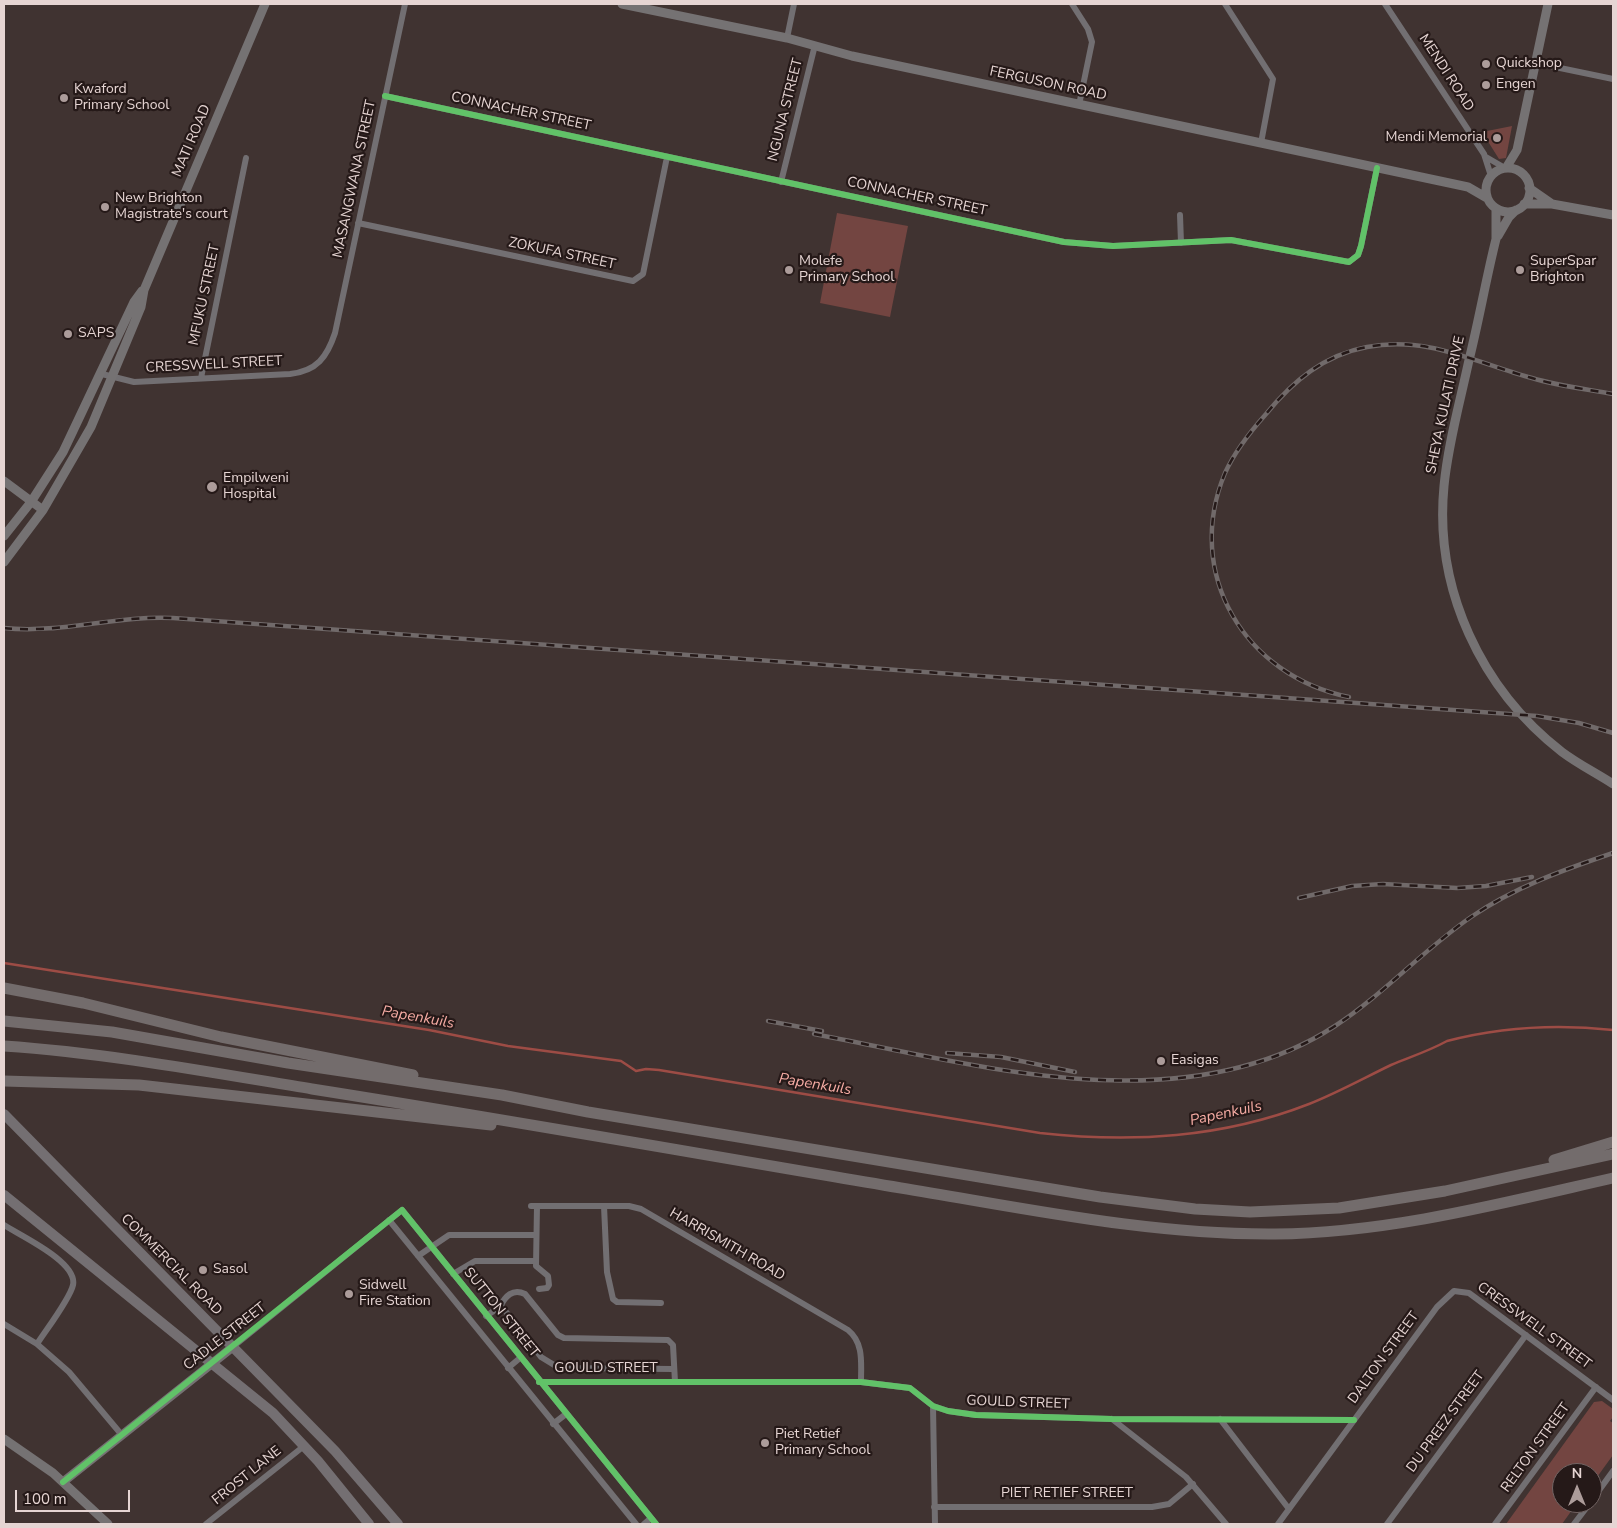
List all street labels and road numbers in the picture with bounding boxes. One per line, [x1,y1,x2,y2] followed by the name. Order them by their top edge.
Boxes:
[1415,31,1477,115] street label: MENDI ROAD
[765,57,807,163] street label: NGUNA STREET
[988,63,1108,105] street label: FERGUSON ROAD
[450,89,592,135] street label: CONNACHER STREET
[330,98,380,260] street label: MASANGWANA STREET
[169,102,215,180] street label: MATI ROAD
[846,174,988,220] street label: CONNACHER STREET
[507,234,617,274] street label: ZOKUFA STREET
[186,243,224,347] street label: MFUKU STREET
[1423,334,1469,476] street label: SHEYA KULATI DRIVE
[145,353,283,377] street label: CRESSWELL STREET
[666,1205,788,1285] street label: HARRISMITH ROAD
[117,1211,225,1319] street label: COMMERCIAL ROAD
[460,1265,542,1361] street label: SUTTON STREET
[1474,1279,1594,1373] street label: CRESSWELL STREET
[180,1300,270,1374] street label: CADLE STREET
[1345,1309,1423,1407] street label: DALTON STREET
[554,1361,658,1377] street label: GOULD STREET
[1404,1368,1488,1476] street label: DU PREEZ STREET
[966,1393,1070,1413] street label: GOULD STREET
[1498,1400,1574,1496] street label: RELTON STREET
[209,1443,285,1509] street label: FROST LANE
[1001,1486,1133,1502] street label: PIET RETIEF STREET

